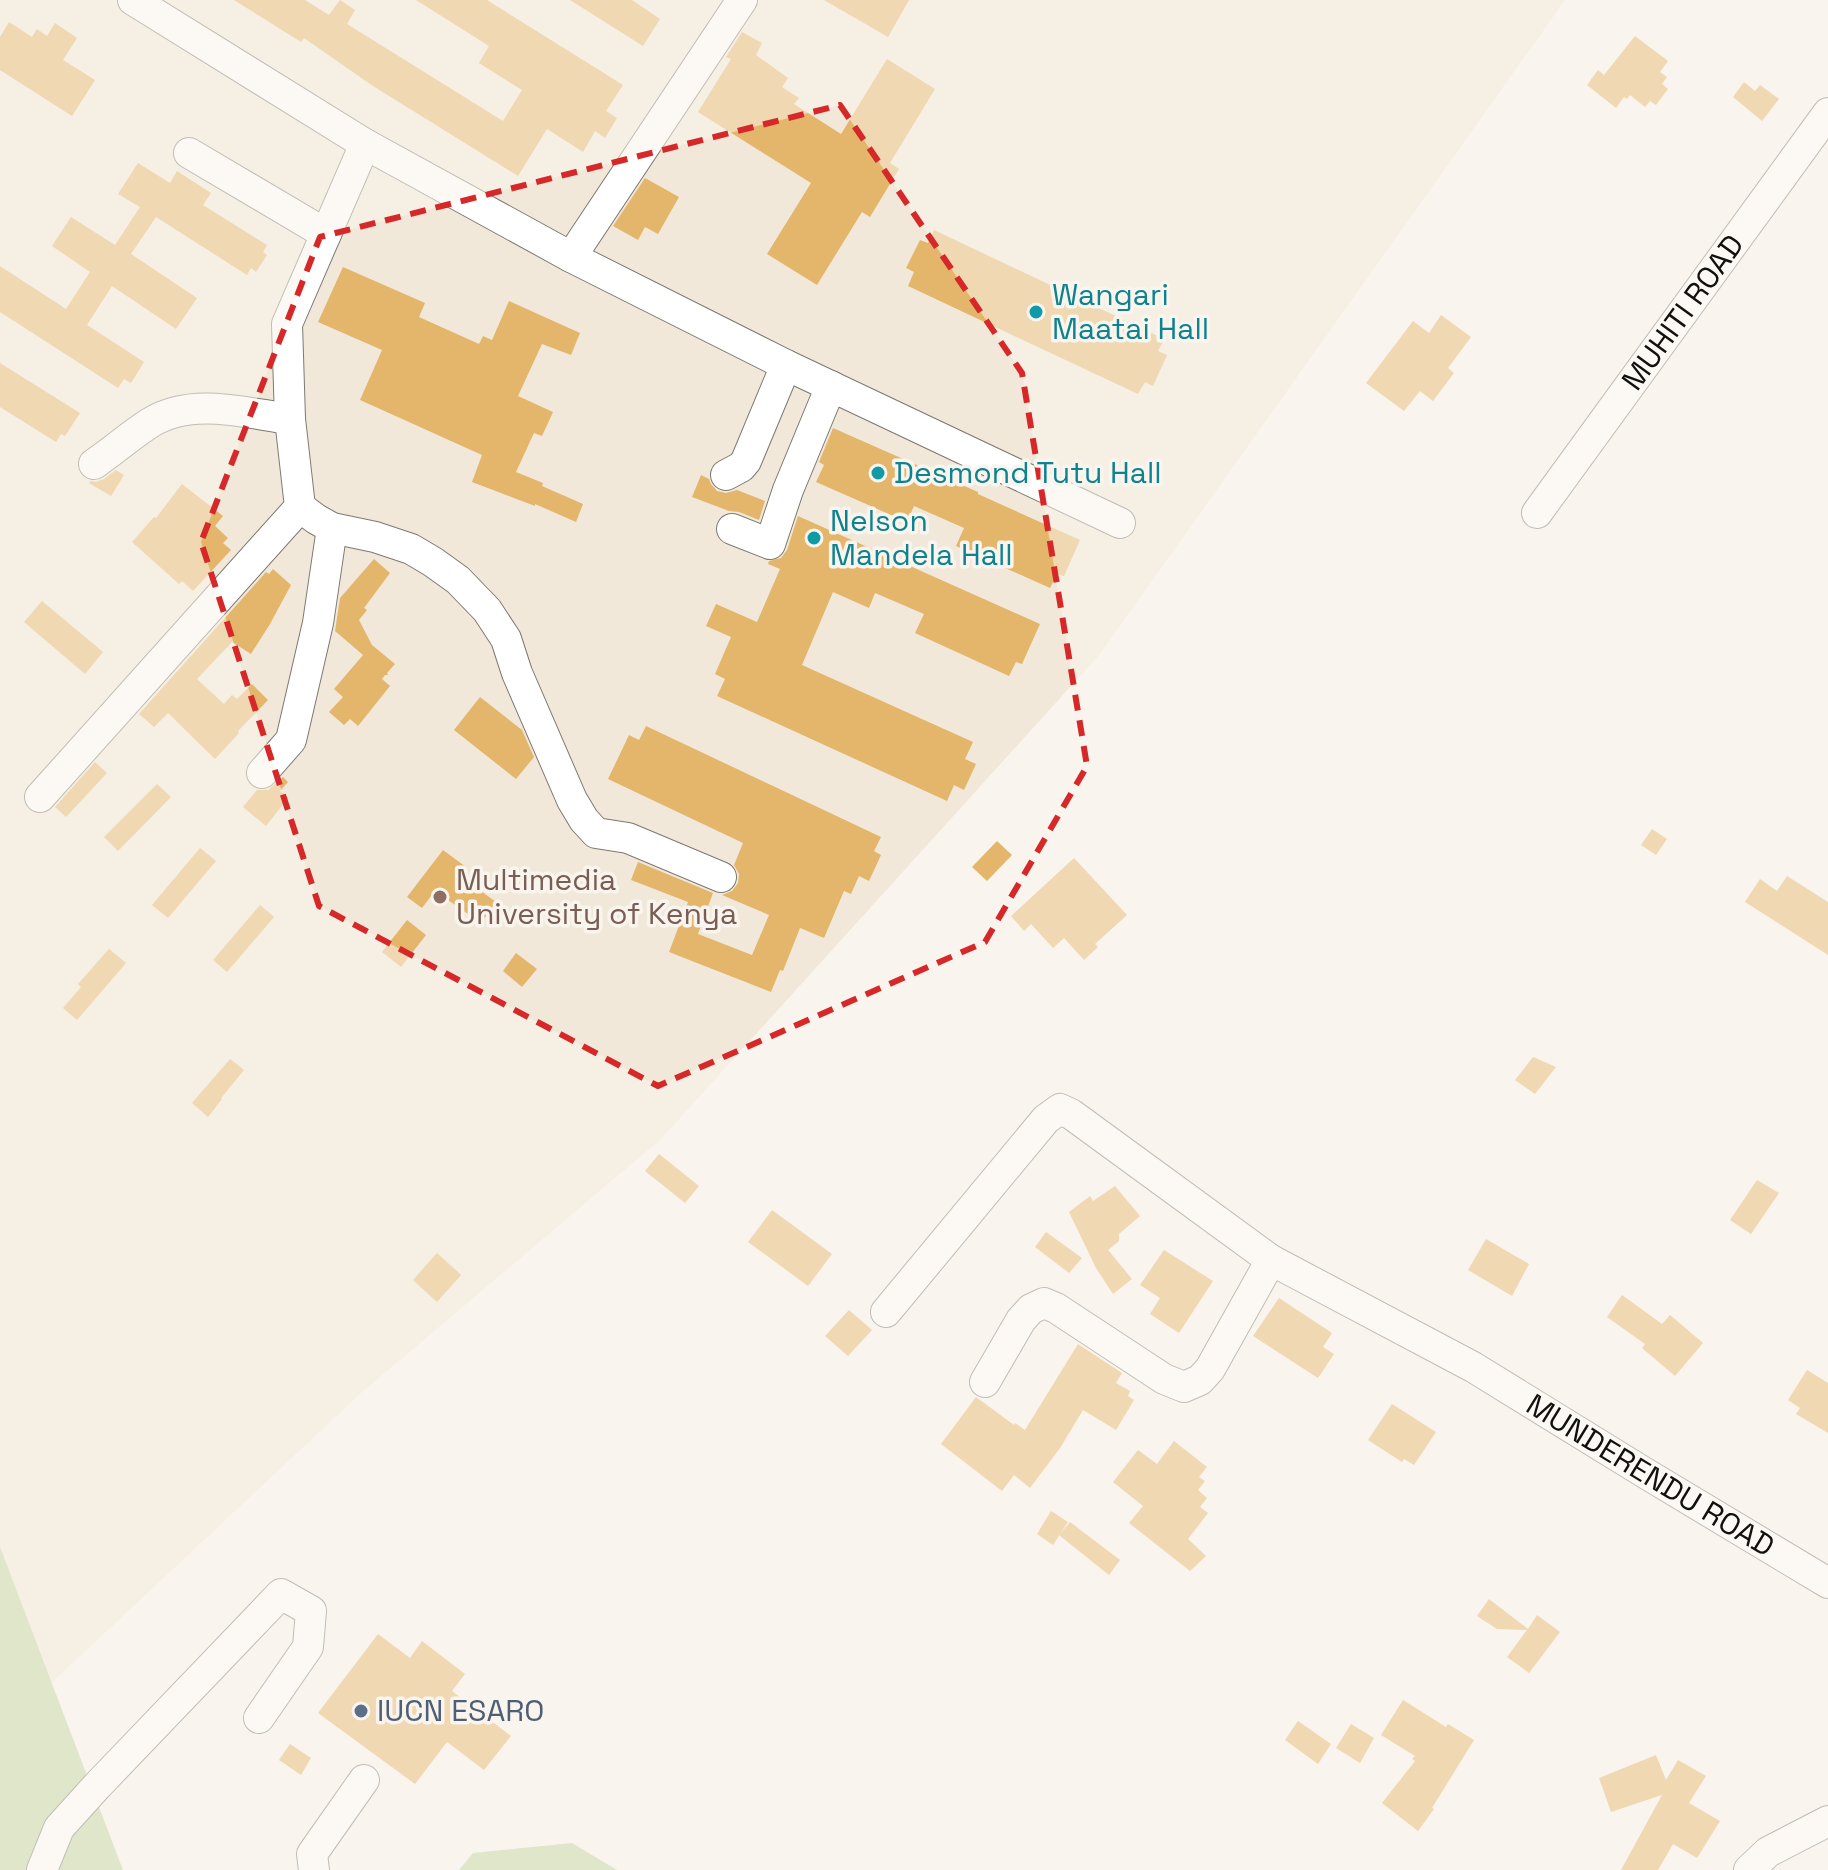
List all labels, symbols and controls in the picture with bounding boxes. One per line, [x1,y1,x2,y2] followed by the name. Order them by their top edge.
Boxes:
[1613,227,1752,398] street label: MUHITI ROAD
[1052,275,1209,348] place label: Wangari Maatai Hall
[1027,303,1045,321] marker: Wangari Maatai Hall
[894,453,1162,492] place label: Desmond Tutu Hall
[869,464,887,482] marker: Desmond Tutu Hall
[830,501,1013,574] place label: Nelson Mandela Hall
[805,529,823,547] marker: Nelson Mandela Hall
[456,860,737,933] place label: Multimedia University of Kenya
[431,888,449,906] marker: Multimedia University of Kenya
[1519,1385,1782,1565] street label: MUNDERENDU ROAD
[377,1691,544,1730] place label: IUCN ESARO
[352,1702,370,1720] marker: IUCN ESARO

